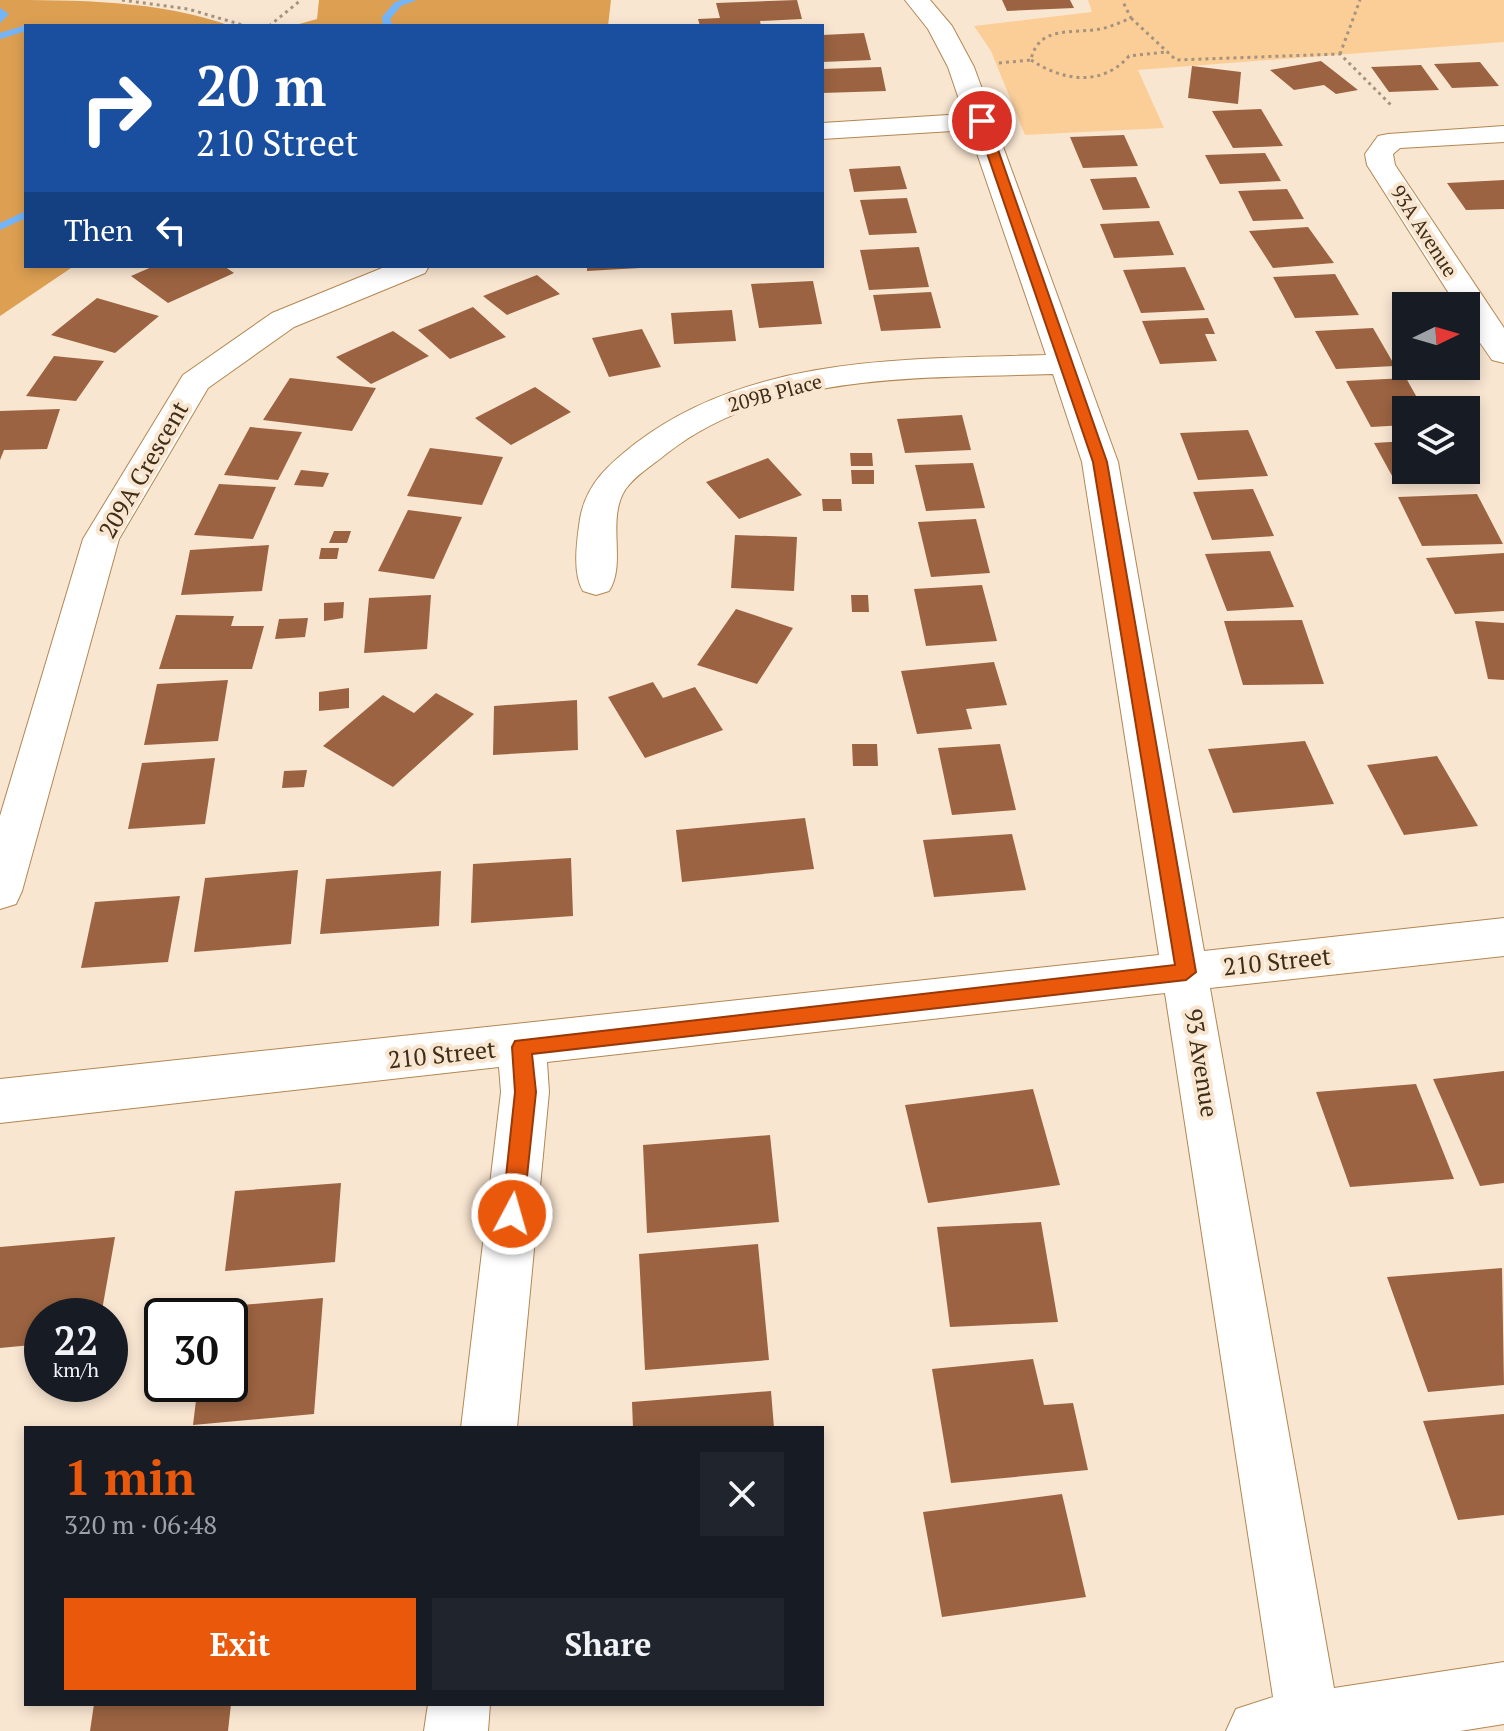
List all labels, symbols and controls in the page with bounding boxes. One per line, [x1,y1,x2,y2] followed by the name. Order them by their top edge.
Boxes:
[196,48,326,122] text: 20 m
[64,56,168,160] icon: right
[948,87,1016,155] pin
[960,99,1004,143] icon: arrive
[196,119,358,166] text: 210 Street
[1385,180,1464,282] street label: 93A Avenue
[149,208,193,252] icon: left
[64,210,133,250] text: Then
[1392,292,1480,380] north arrow
[1392,292,1480,484] map controls
[725,367,825,418] street label: 209B Place
[91,395,195,544] street label: 209A Crescent
[1392,396,1480,484] button: layers
[1221,939,1332,983] street label: 210 Street
[1178,1006,1226,1119] street label: 93 Avenue
[386,1032,497,1076] street label: 210 Street
[470,1172,554,1256] position arrow
[144,1298,248,1402] speed limit sign: 30
[53,1313,99,1366] text: 22
[53,1356,99,1383] text: km/h
[64,1445,195,1509] text: 1 min
[700,1452,784,1536] button: close
[64,1507,217,1541] text: 320 m · 06:48
[64,1598,416,1690] button: Exit
[432,1598,784,1690] button: Share

